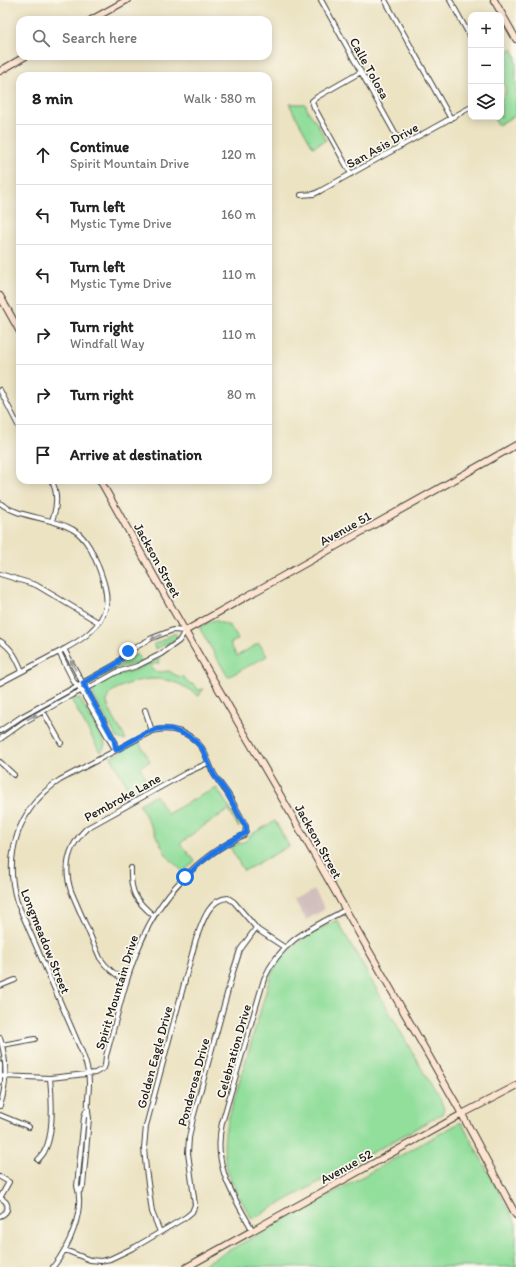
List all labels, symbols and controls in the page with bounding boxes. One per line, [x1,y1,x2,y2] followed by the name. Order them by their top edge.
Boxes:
[468,12,504,120] map controls
[468,12,504,48] button: +
[16,16,272,60] search box
[30,27,52,49] icon: search
[62,29,137,47] text: Search here
[347,35,393,102] street label: Calle Tolosa
[468,48,504,84] button: −
[468,84,504,120] button: layers
[32,88,73,108] text: 8 min
[183,91,256,106] text: Walk · 580 m
[344,120,421,171] street label: San Asis Drive
[70,138,129,156] text: Continue
[32,144,54,166] icon: ahead
[221,147,256,162] text: 120 m
[70,156,189,171] text: Spirit Mountain Drive
[70,198,125,216] text: Turn left
[32,204,54,226] icon: left
[221,207,256,222] text: 160 m
[70,216,172,231] text: Mystic Tyme Drive
[70,258,125,276] text: Turn left
[32,264,54,286] icon: left
[222,267,256,282] text: 110 m
[70,276,172,291] text: Mystic Tyme Drive
[70,318,134,336] text: Turn right
[32,324,54,346] icon: right
[222,327,256,342] text: 110 m
[70,336,144,351] text: Windfall Way
[32,384,54,406] icon: right
[70,386,134,404] text: Turn right
[227,387,256,402] text: 80 m
[32,444,54,466] icon: arrive
[70,446,202,464] text: Arrive at destination
[317,508,374,549] street label: Avenue 51
[131,520,184,600] street label: Jackson Street
[150,634,161,640] one-way arrow
[119,642,137,660] route end
[70,660,77,671] one-way arrow
[26,714,38,721] one-way arrow
[81,770,163,825] street label: Pembroke Lane
[292,801,345,881] street label: Jackson Street
[176,868,194,886] route start
[18,887,73,996] street label: Longmeadow Street
[92,933,141,1051] street label: Spirit Mountain Drive
[213,1002,254,1100] street label: Celebration Drive
[134,1004,175,1110] street label: Golden Eagle Drive
[175,1036,212,1128] street label: Ponderosa Drive
[318,1146,375,1187] street label: Avenue 52

